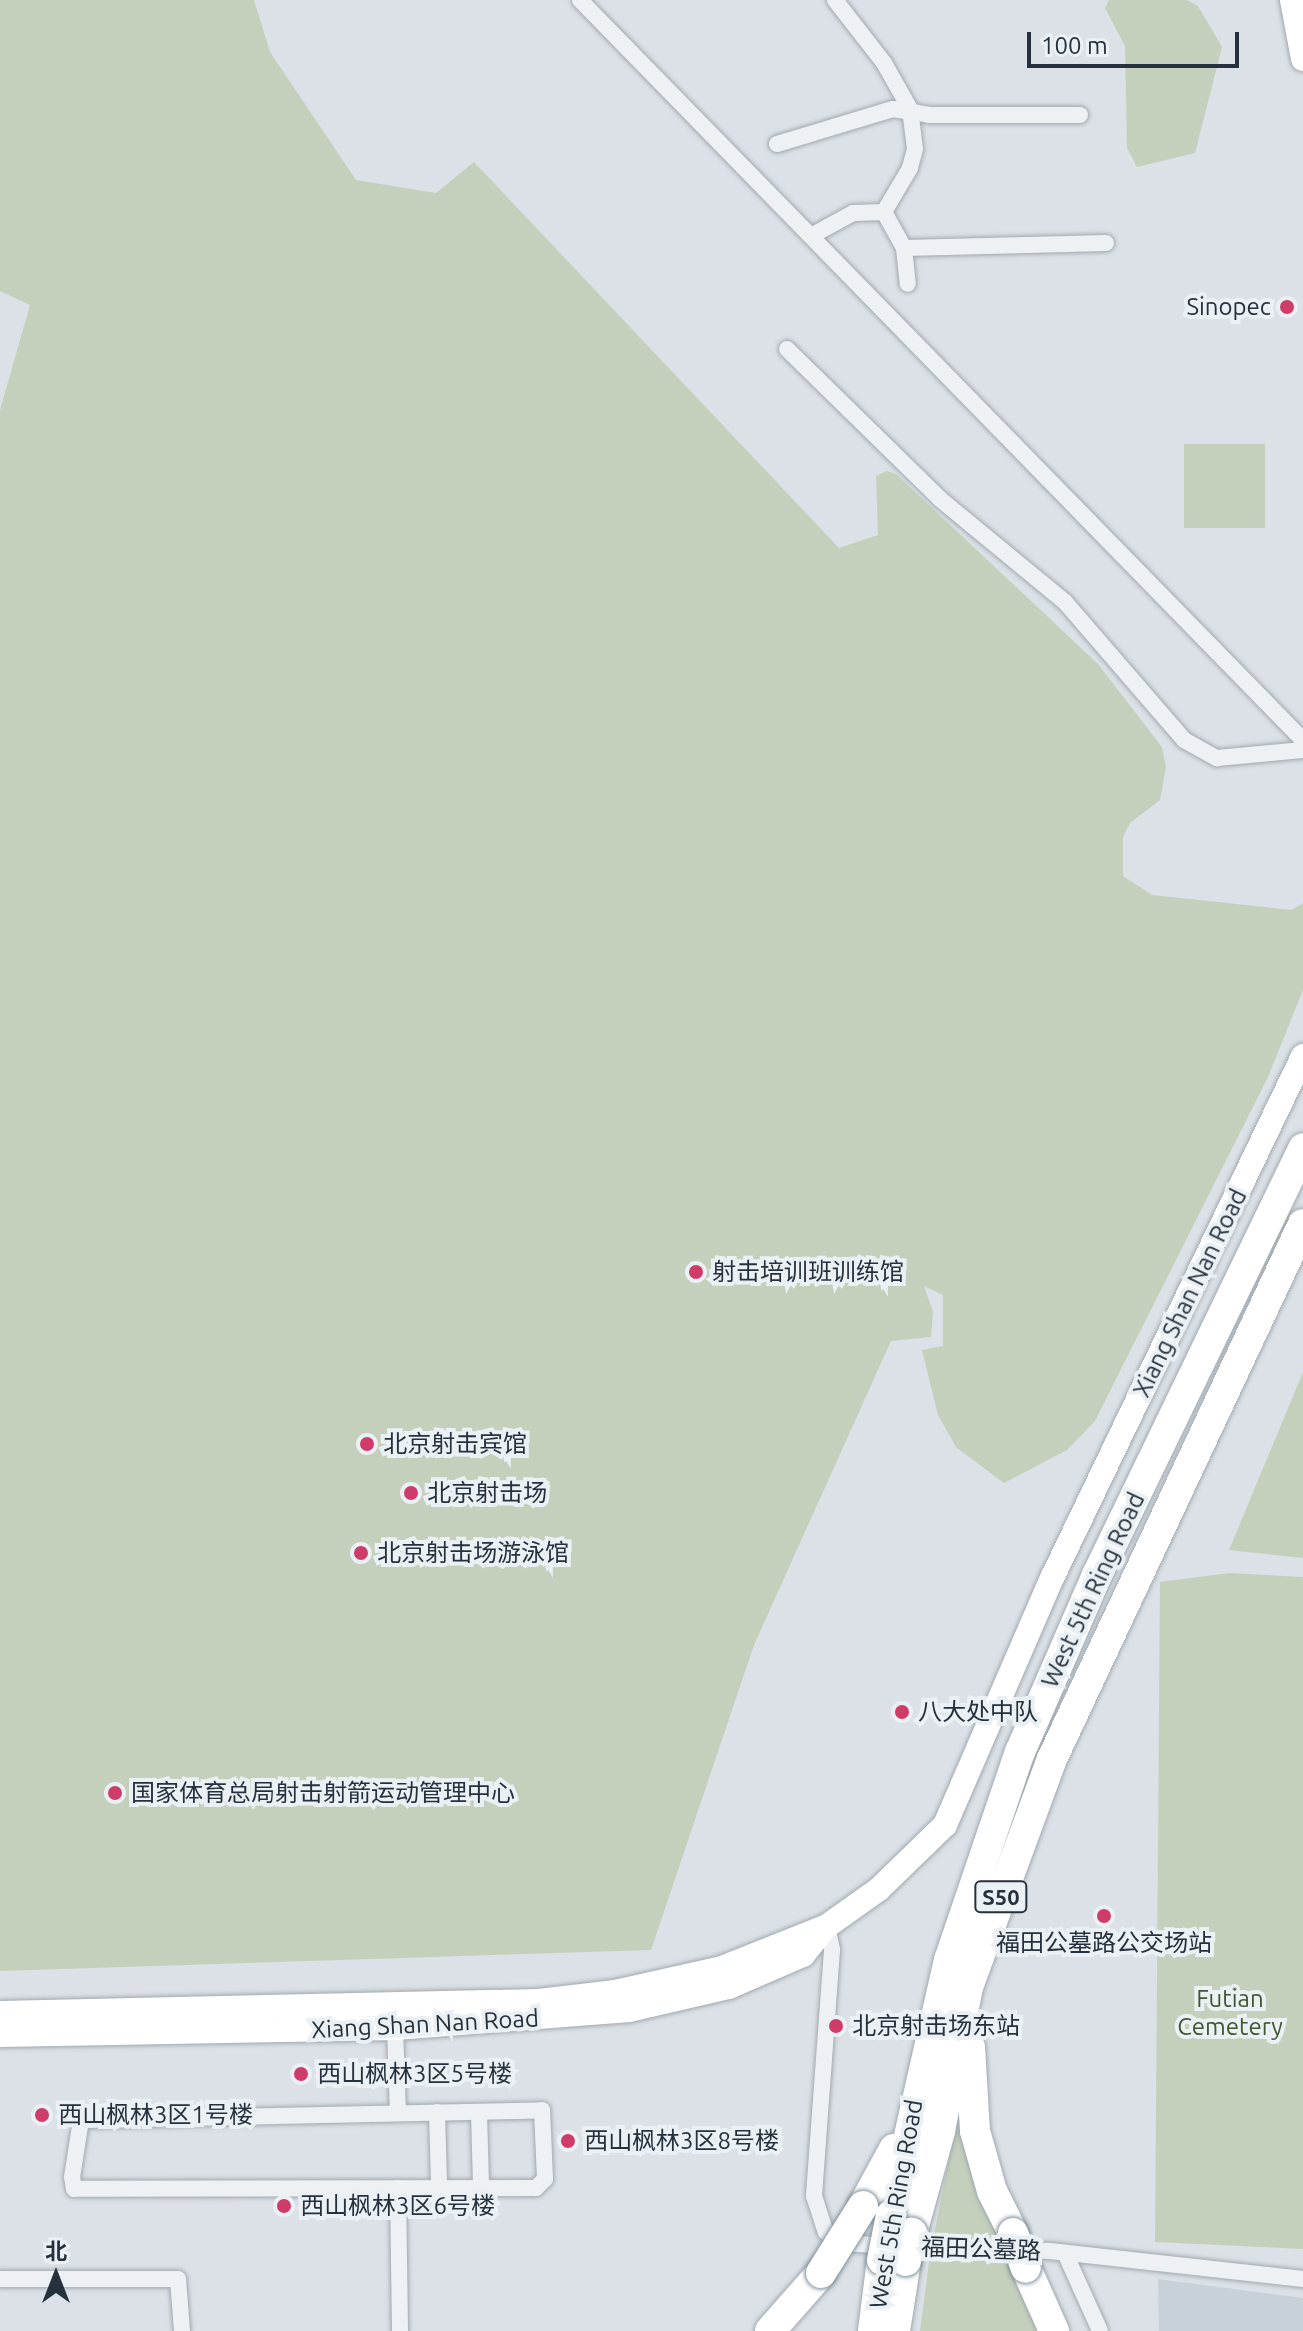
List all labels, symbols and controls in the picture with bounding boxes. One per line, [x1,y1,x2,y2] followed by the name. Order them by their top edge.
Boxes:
[1031,16,1243,66] scale bar
[1041,32,1108,59] text: 100 m
[1186,293,1271,321] place label: Sinopec
[1278,298,1296,316] marker: Sinopec
[1127,1184,1253,1402] street label: Xiang Shan Nan Road
[712,1258,904,1286] place label: 射击培训班训练馆
[687,1263,705,1281] marker: 射击培训班训练馆
[383,1430,527,1458] place label: 北京射击宾馆
[358,1435,376,1453] marker: 北京射击宾馆
[427,1479,547,1507] place label: 北京射击场
[402,1484,420,1502] marker: 北京射击场
[1035,1488,1151,1692] street label: West 5th Ring Road
[377,1539,569,1567] place label: 北京射击场游泳馆
[352,1544,370,1562] marker: 北京射击场游泳馆
[918,1698,1038,1726] place label: 八大处中队
[893,1703,911,1721] marker: 八大处中队
[131,1779,515,1807] place label: 国家体育总局射击射箭运动管理中心
[106,1784,124,1802] marker: 国家体育总局射击射箭运动管理中心
[973,1879,1029,1915] road number: S50
[1095,1907,1113,1925] marker: 福田公墓路公交场站
[996,1929,1212,1957] place label: 福田公墓路公交场站
[1177,1985,1283,2041] park label: Futian Cemetery
[311,2004,539,2044] street label: Xiang Shan Nan Road
[852,2012,1020,2040] place label: 北京射击场东站
[827,2017,845,2035] marker: 北京射击场东站
[317,2060,512,2088] place label: 西山枫林3区5号楼
[292,2065,310,2083] marker: 西山枫林3区5号楼
[863,2097,929,2311] street label: West 5th Ring Road
[58,2101,253,2129] place label: 西山枫林3区1号楼
[33,2106,51,2124] marker: 西山枫林3区1号楼
[584,2127,779,2155] place label: 西山枫林3区8号楼
[559,2132,577,2150] marker: 西山枫林3区8号楼
[300,2192,495,2220] place label: 西山枫林3区6号楼
[275,2197,293,2215] marker: 西山枫林3区6号楼
[921,2233,1041,2265] street label: 福田公墓路
[16,2235,96,2315] north arrow
[45,2238,67,2263] text: 北

